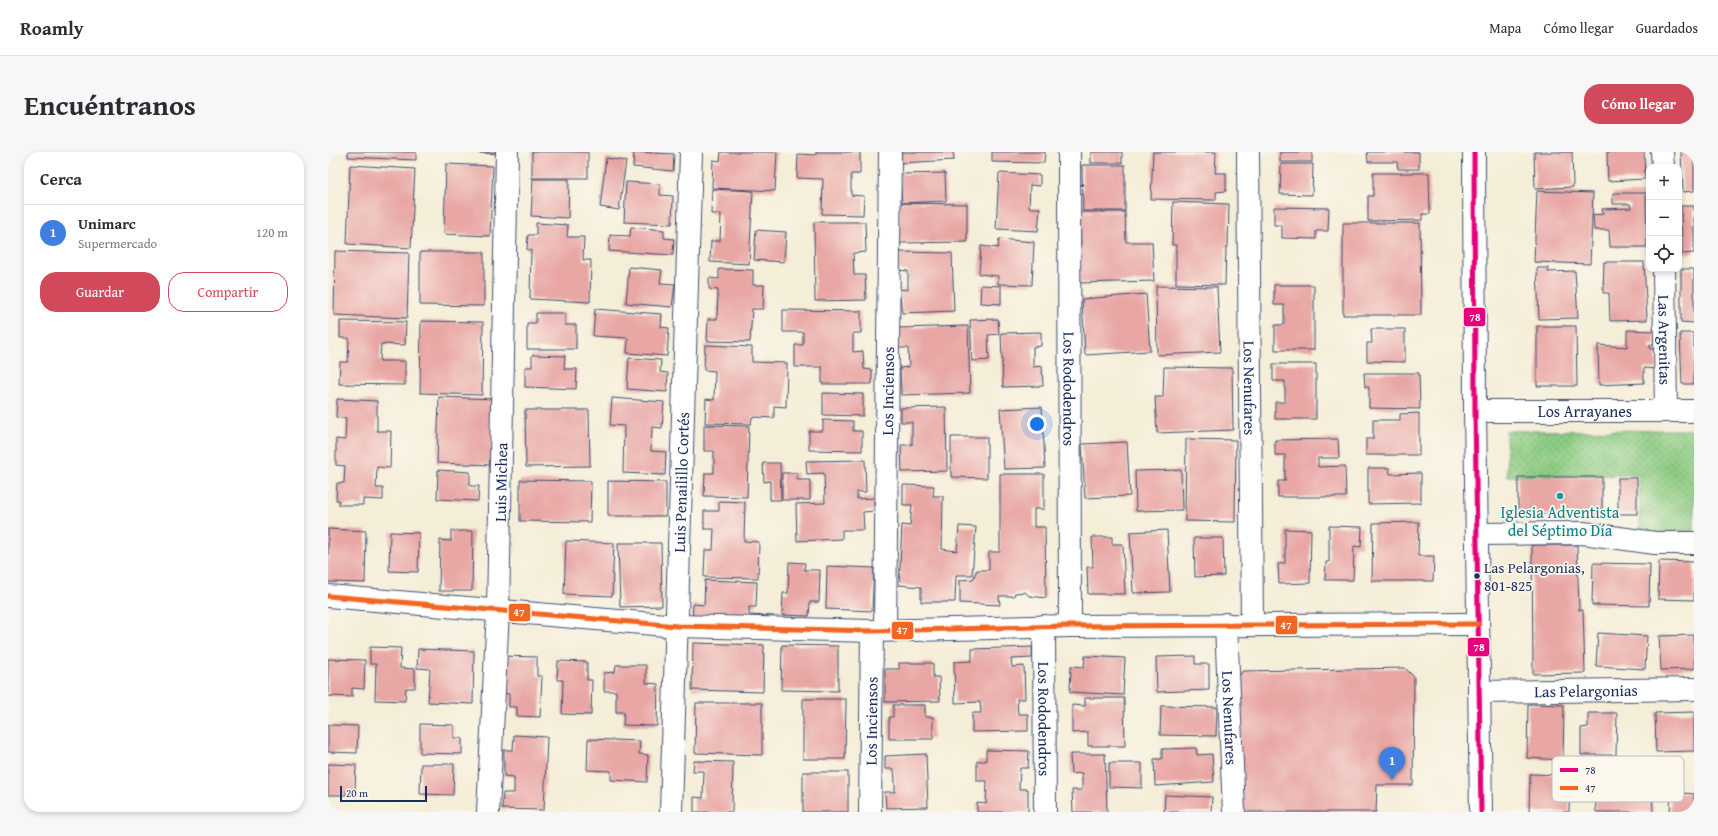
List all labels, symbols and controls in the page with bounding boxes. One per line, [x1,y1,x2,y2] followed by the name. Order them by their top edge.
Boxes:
[20,14,84,42] text: Roamly
[1489,18,1521,38] text: Mapa
[1543,18,1614,38] text: Cómo llegar
[1636,18,1698,38] text: Guardados
[24,84,196,125] text: Encuéntranos
[1584,84,1694,124] button: Cómo llegar
[1646,164,1682,272] map controls
[1646,164,1682,200] button: +
[40,166,82,191] text: Cerca
[1646,200,1682,236] button: −
[78,213,136,234] text: Unimarc
[50,223,56,242] text: 1
[256,223,288,242] text: 120 m
[78,234,157,253] text: Supermercado
[1646,236,1682,272] button: locate
[40,272,160,312] button: Guardar
[168,272,288,312] button: Compartir
[1652,295,1678,385] street label: Las Argenitas
[1463,307,1486,327] line badge: 78
[1469,309,1481,325] text: 78
[1057,332,1082,446] street label: Los Rododendros
[1238,341,1262,435] street label: Los Nenufares
[875,347,900,436] street label: Los Inciensos
[1538,399,1632,423] street label: Los Arrayanes
[667,411,695,553] street label: Luis Penailillo Cortés
[1027,414,1047,434] your location
[488,442,513,522] street label: Luis Michea
[1555,491,1565,501] marker: Iglesia Adventista del Séptimo Día
[1501,500,1620,542] place label: Iglesia Adventista del Séptimo Día
[1484,557,1585,596] place label: Las Pelargonias, 801-825
[1472,571,1482,581] marker: Las Pelargonias, 801-825
[508,603,531,622] line badge: 47
[513,604,525,620] text: 47
[1275,615,1298,635] line badge: 47
[1280,617,1292,633] text: 47
[891,621,914,640] line badge: 47
[896,622,908,638] text: 47
[1467,637,1490,657] line badge: 78
[1473,639,1485,655] text: 78
[1032,662,1057,776] street label: Los Rododendros
[1216,670,1244,766] street label: Los Nenufares
[859,677,883,766] street label: Los Inciensos
[1534,678,1638,703] street label: Las Pelargonias
[1379,747,1405,780] pin: 1
[1552,756,1684,802] legend
[1585,762,1596,778] text: 78
[1585,780,1596,796] text: 47
[340,784,427,803] scale bar
[346,785,368,801] text: 20 m

